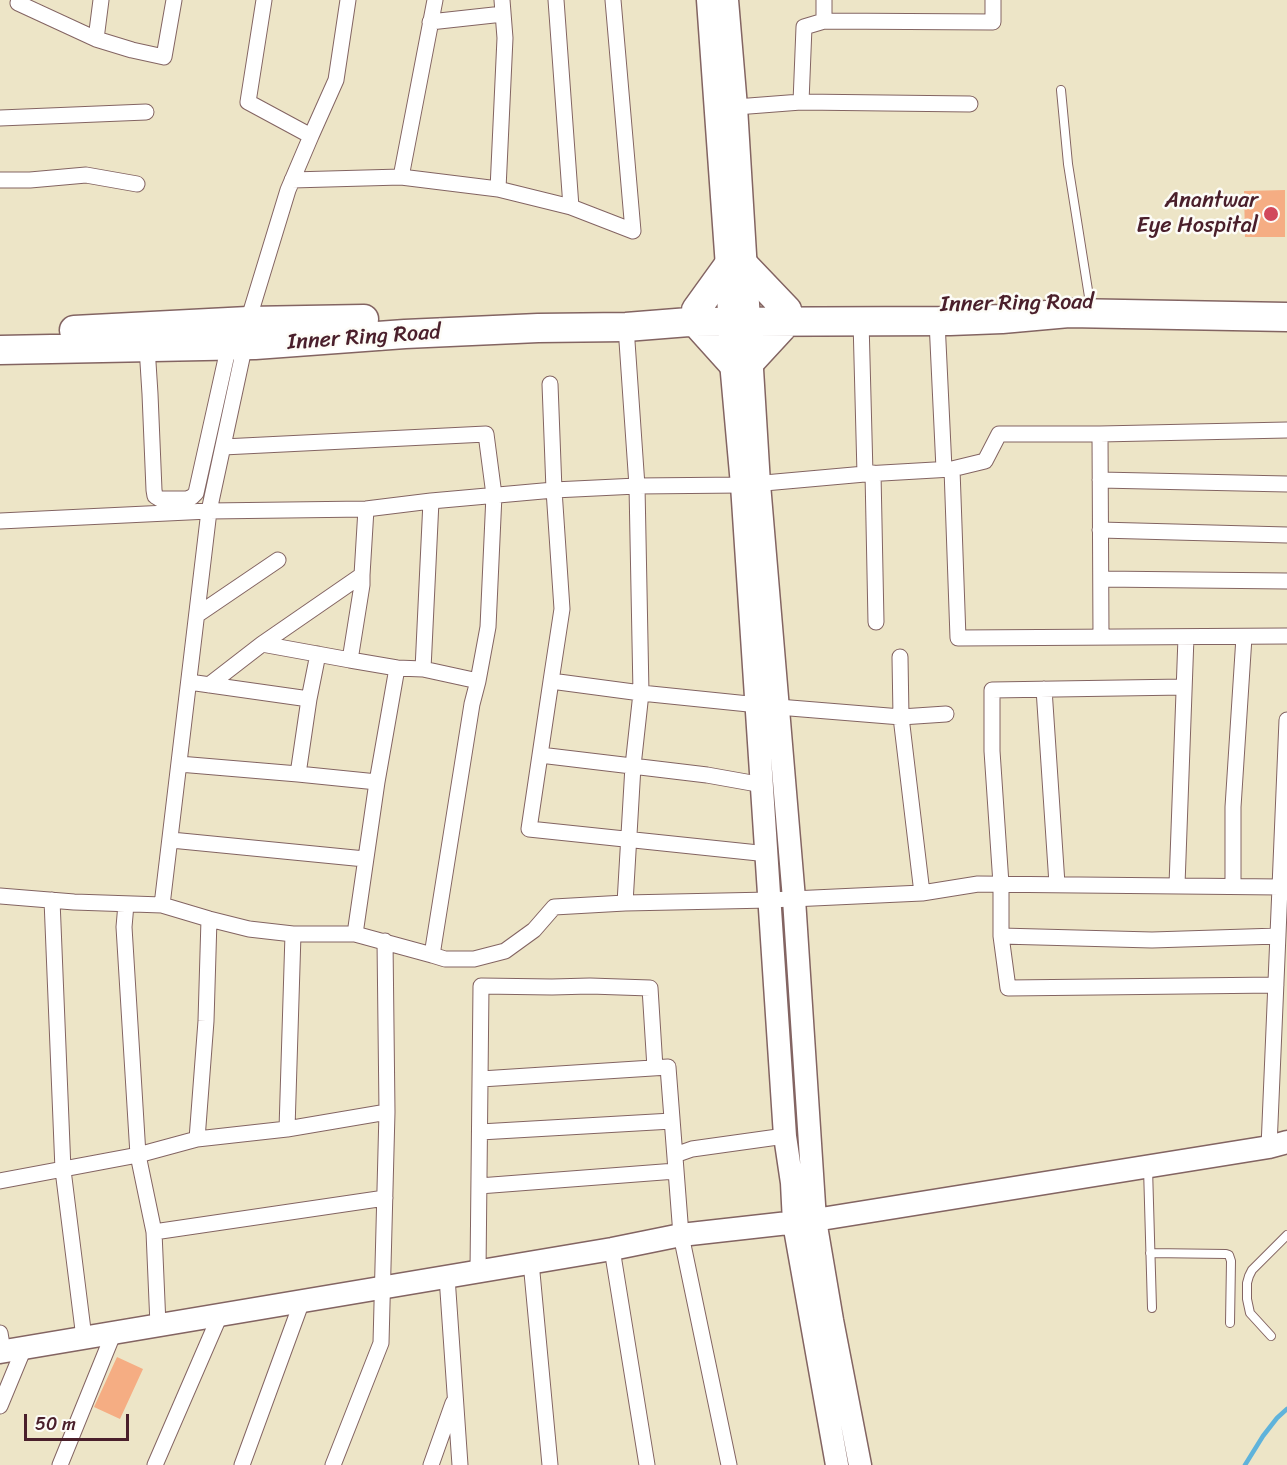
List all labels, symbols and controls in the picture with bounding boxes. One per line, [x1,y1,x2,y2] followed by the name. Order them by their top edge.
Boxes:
[1137,188,1258,240] place label: Anantwar Eye Hospital
[1262,205,1280,223] marker: Anantwar Eye Hospital
[940,289,1094,319] street label: Inner Ring Road
[286,319,442,357] street label: Inner Ring Road
[27,1402,132,1440] scale bar
[35,1408,76,1440] text: 50 m

